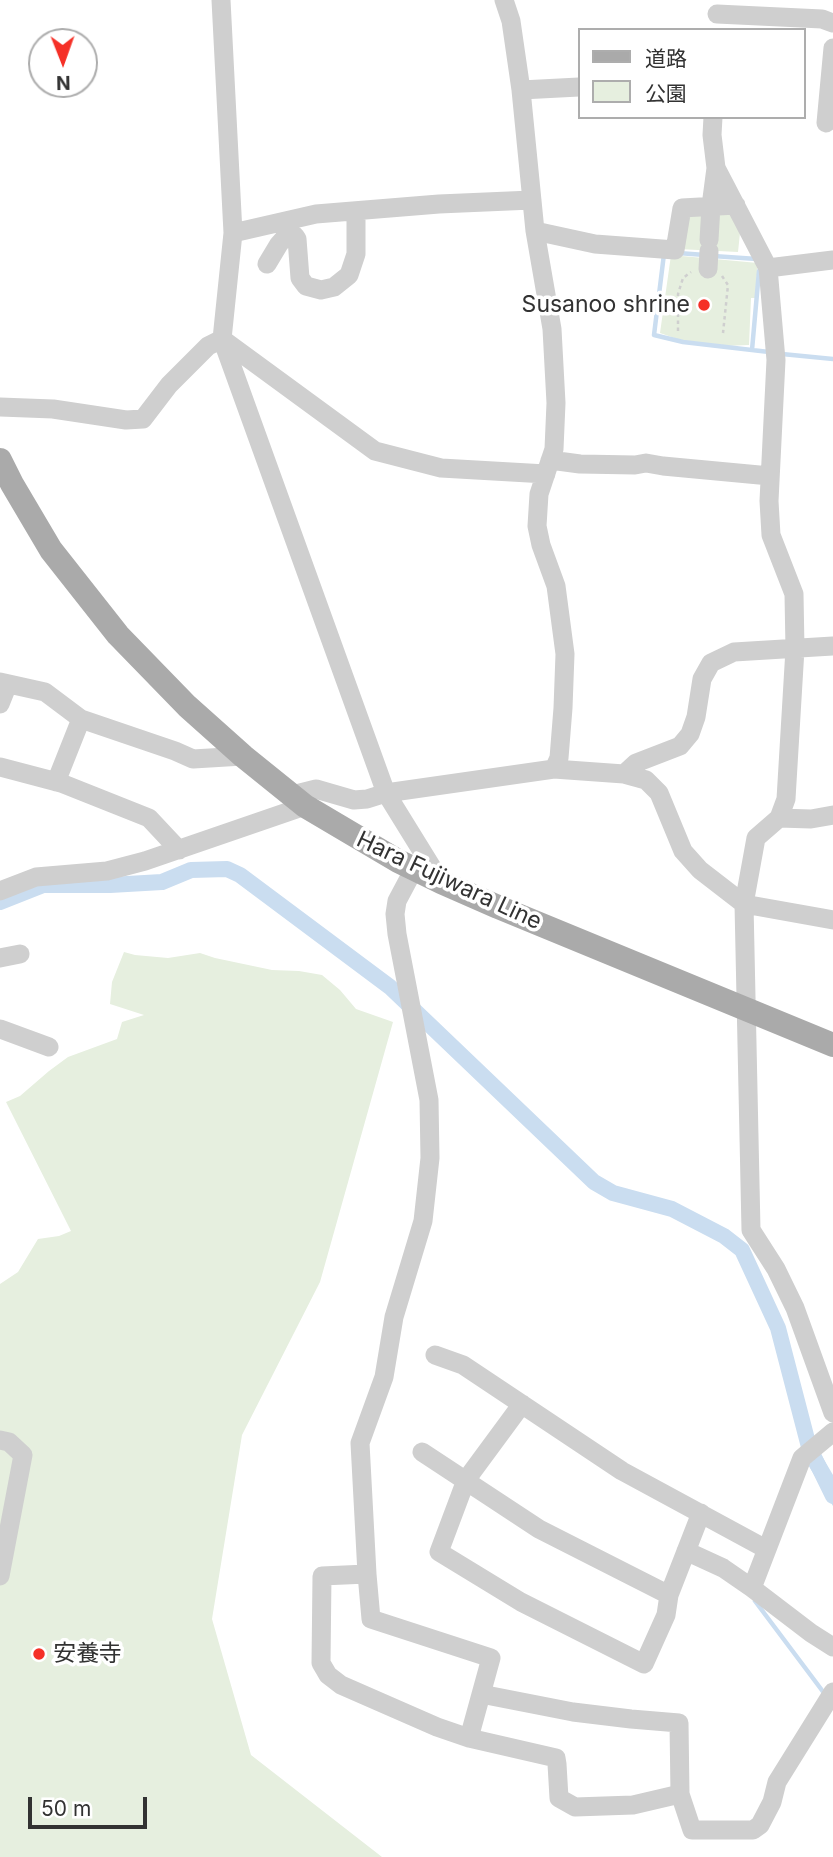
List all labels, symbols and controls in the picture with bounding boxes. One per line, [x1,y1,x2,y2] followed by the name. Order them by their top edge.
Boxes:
[28,28,98,98] north arrow
[578,28,805,119] legend
[645,46,687,71] text: 道路
[56,71,71,94] text: N
[645,81,687,106] text: 公園
[522,291,690,319] place label: Susanoo shrine
[696,297,712,313] marker: Susanoo shrine
[352,826,546,936] street label: Hara Fujiwara Line
[53,1640,122,1668] place label: 安養寺
[31,1646,47,1662] marker: 安養寺
[32,1784,150,1828] scale bar
[41,1796,91,1821] text: 50 m

